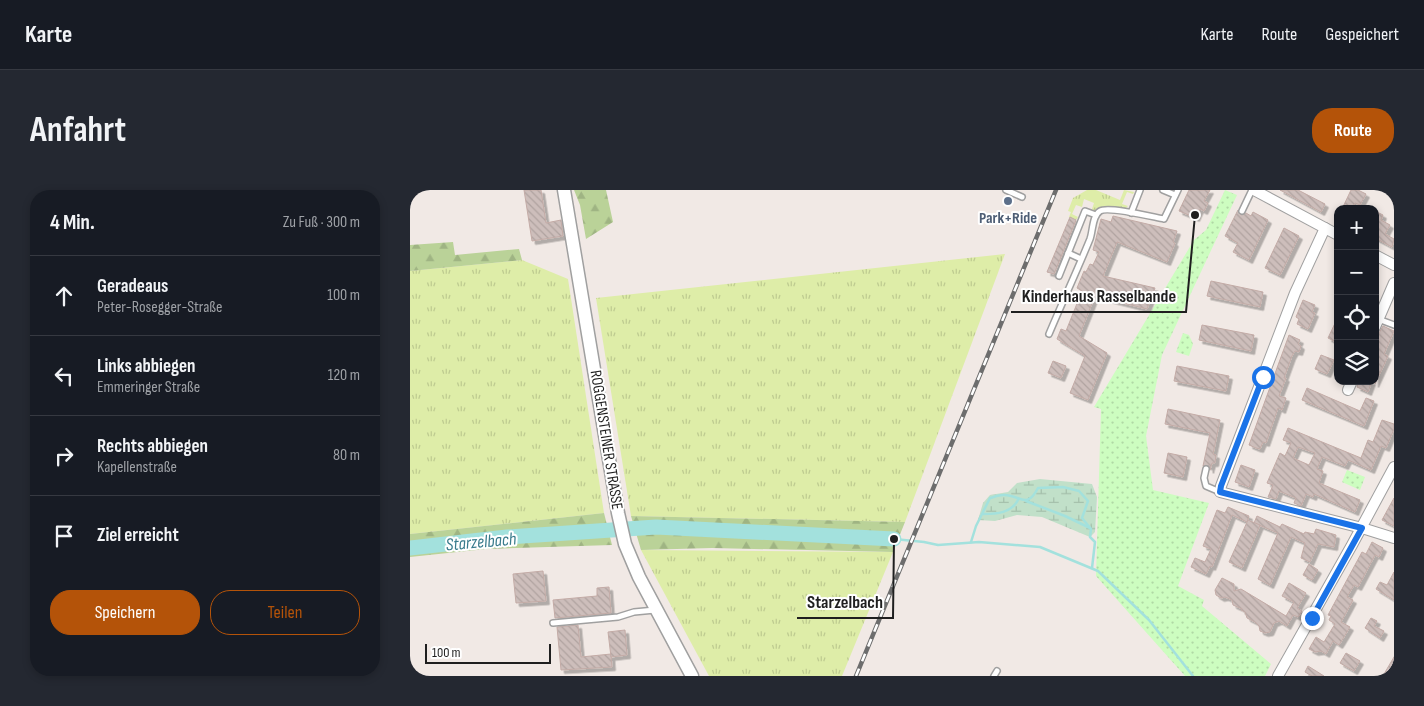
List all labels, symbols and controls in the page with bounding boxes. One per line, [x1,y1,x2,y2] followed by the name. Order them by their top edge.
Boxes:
[25,20,72,49] text: Karte
[1201,24,1234,45] text: Karte
[1262,24,1297,45] text: Route
[1325,24,1399,45] text: Gespeichert
[1312,108,1394,153] button: Route
[30,109,126,152] text: Anfahrt
[1002,195,1014,207] marker: Park+Ride
[1334,205,1379,385] map controls
[1334,205,1379,250] button: +
[979,209,1037,228] place label: Park+Ride
[50,210,95,235] text: 4 Min.
[283,213,360,232] text: Zu Fuß · 300 m
[1334,250,1379,295] button: −
[97,275,168,298] text: Geradeaus
[1011,279,1186,312] callout: Kinderhaus Rasselbande
[50,282,78,310] icon: ahead
[327,286,360,305] text: 100 m
[1022,286,1176,307] text: Kinderhaus Rasselbande
[1334,295,1379,340] button: locate
[97,298,223,317] text: Peter-Rosegger-Straße
[1334,340,1379,385] button: layers
[97,355,195,378] text: Links abbiegen
[50,362,78,390] icon: left
[328,366,360,385] text: 120 m
[1252,366,1275,389] route start
[586,369,626,511] street label: ROGGENSTEINER STRASSE
[97,378,200,397] text: Emmeringer Straße
[97,435,208,458] text: Rechts abbiegen
[50,442,78,470] icon: right
[333,446,360,465] text: 80 m
[97,458,177,477] text: Kapellenstraße
[50,522,78,550] icon: arrive
[97,524,179,547] text: Ziel erreicht
[445,528,518,556] water label: Starzelbach
[797,585,893,618] callout: Starzelbach
[50,590,200,635] button: Speichern
[210,590,360,635] button: Teilen
[807,592,883,613] text: Starzelbach
[1301,607,1324,630] route end
[425,641,551,664] scale bar
[432,644,461,661] text: 100 m

